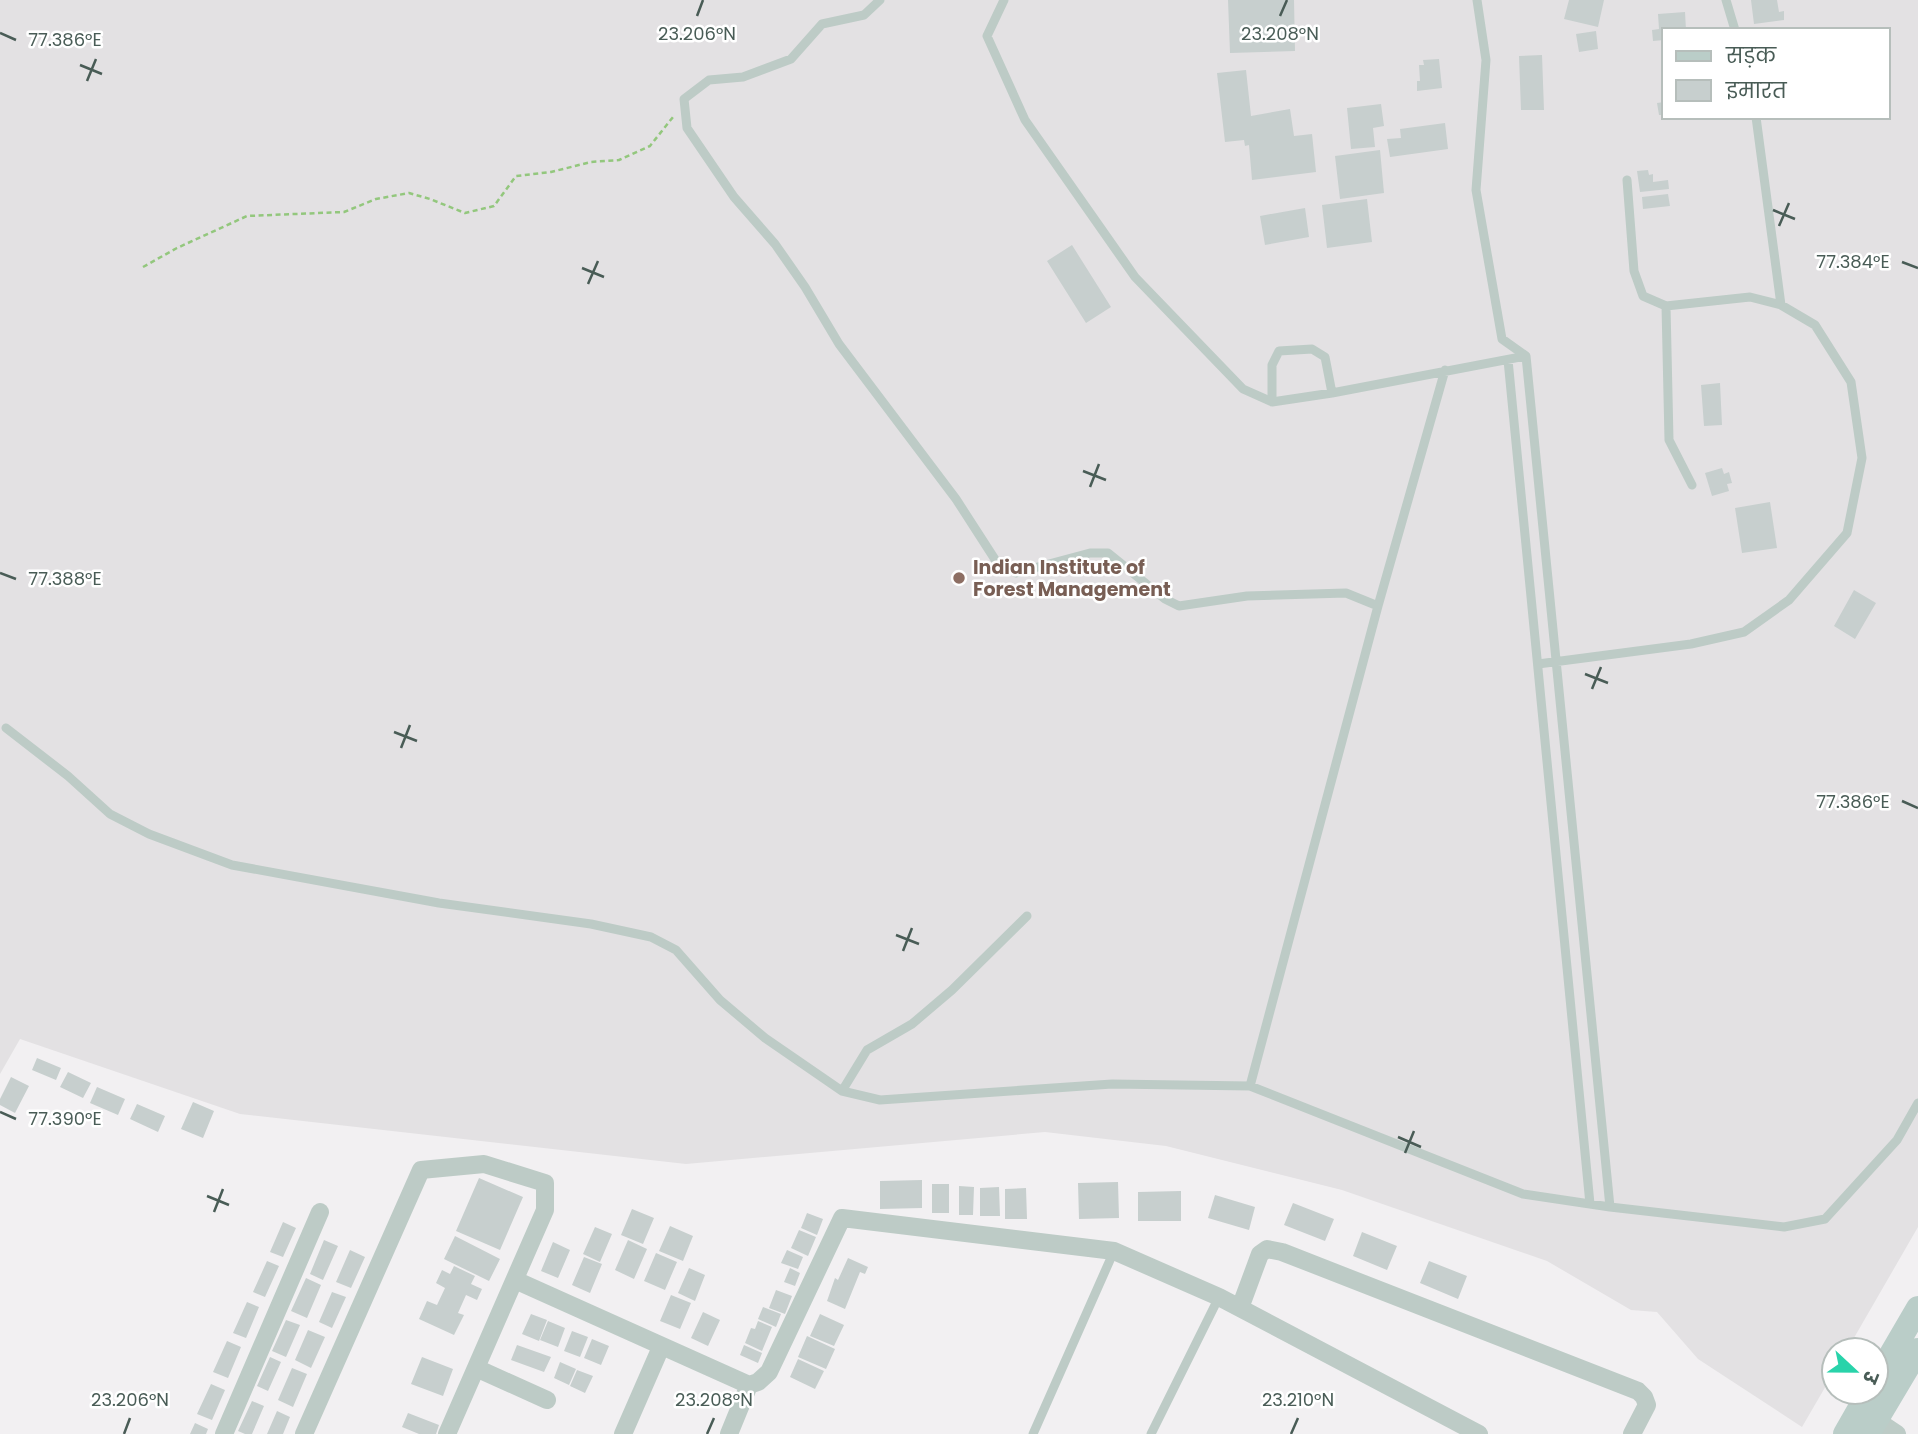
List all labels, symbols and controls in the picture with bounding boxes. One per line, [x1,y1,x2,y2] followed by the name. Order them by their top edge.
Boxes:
[658,21,736,46] text: 23.206°N
[1241,21,1319,46] text: 23.208°N
[28,27,102,52] text: 77.386°E
[1662,28,1890,119] legend
[1725,41,1777,70] text: सड़क
[1725,76,1788,105] text: इमारत
[1816,249,1890,274] text: 77.384°E
[973,554,1171,603] place label: Indian Institute of Forest Management
[28,566,102,591] text: 77.388°E
[951,570,967,586] marker: Indian Institute of Forest Management
[1816,789,1890,814] text: 77.386°E
[28,1106,102,1131] text: 77.390°E
[1820,1336,1890,1406] north arrow
[1855,1366,1885,1388] text: उ
[91,1387,169,1412] text: 23.206°N
[675,1387,753,1412] text: 23.208°N
[1262,1387,1334,1412] text: 23.210°N

